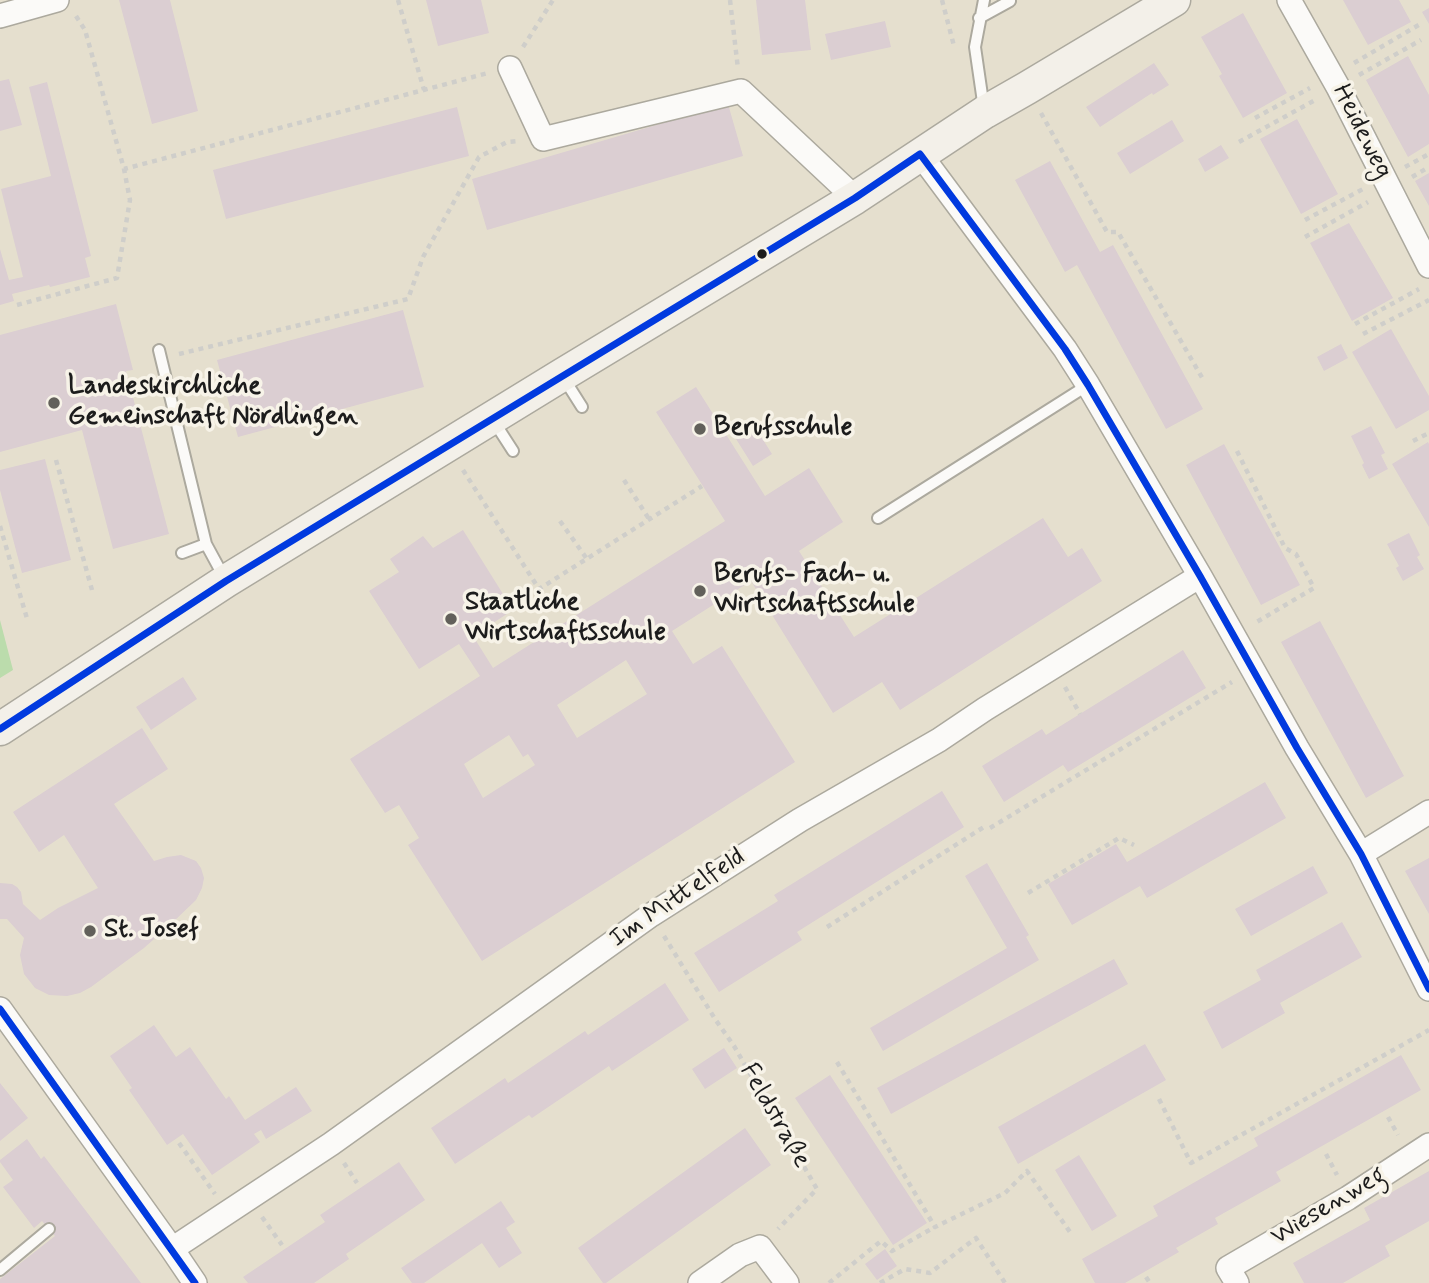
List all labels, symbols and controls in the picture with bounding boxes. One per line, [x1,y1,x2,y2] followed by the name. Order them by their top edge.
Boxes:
[1324,80,1398,184] street label: Heideweg
[755,247,769,261] unlabelled marker
[68,372,358,434] place label: Landeskirchliche Gemeinschaft Nördlingen
[46,395,62,411] marker: Landeskirchliche Gemeinschaft Nördlingen
[714,413,852,445] place label: Berufsschule
[692,421,708,437] marker: Berufsschule
[714,560,915,622] place label: Berufs- Fach- u. Wirtschaftsschule
[692,583,708,599] marker: Berufs- Fach- u. Wirtschaftsschule
[465,588,666,650] place label: Staatliche Wirtschaftsschule
[443,611,459,627] marker: Staatliche Wirtschaftsschule
[604,842,752,956] street label: Im Mittelfeld
[104,915,199,947] place label: St. Josef
[82,923,98,939] marker: St. Josef
[732,1058,816,1174] street label: Feldstraße
[1266,1161,1392,1253] street label: Wiesenweg

